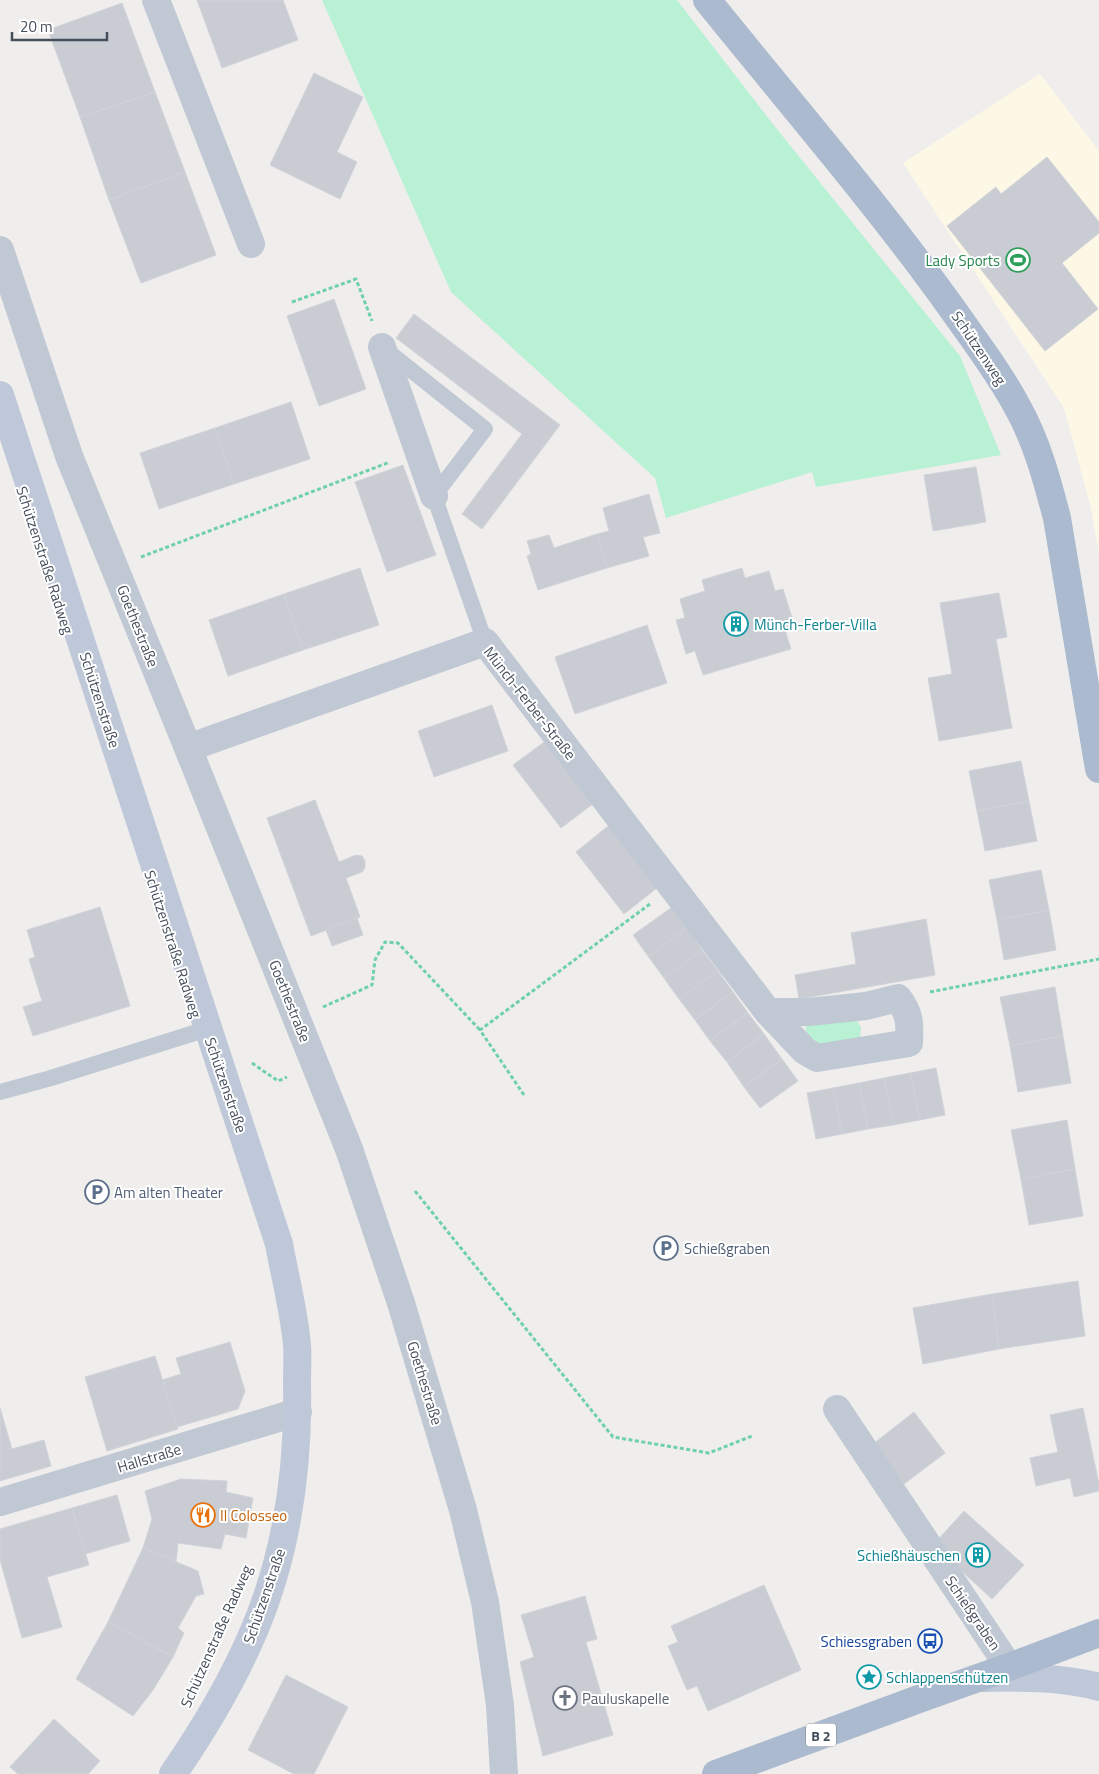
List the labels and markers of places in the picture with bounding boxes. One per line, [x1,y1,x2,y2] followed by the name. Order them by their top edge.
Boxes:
[1005,247,1031,273] sports icon: Lady Sports
[925,249,1000,272] place label: Lady Sports
[723,611,749,637] building icon: Münch-Ferber-Villa
[754,613,877,636] place label: Münch-Ferber-Villa
[84,1179,110,1205] parking icon: Am alten Theater
[114,1181,223,1204] place label: Am alten Theater
[653,1235,679,1261] parking icon: Schießgraben
[684,1237,770,1260] place label: Schießgraben
[190,1502,216,1528] restaurant icon: Il Colosseo
[220,1504,287,1527] place label: Il Colosseo
[965,1542,991,1568] building icon: Schießhäuschen
[857,1544,960,1567] place label: Schießhäuschen
[917,1628,943,1654] bus stop icon: Schiessgraben
[821,1630,912,1653] place label: Schiessgraben
[856,1664,882,1690] place icon: Schlappenschützen
[886,1666,1008,1689] place label: Schlappenschützen
[552,1685,578,1711] church icon: Pauluskapelle
[582,1687,669,1710] place label: Pauluskapelle

